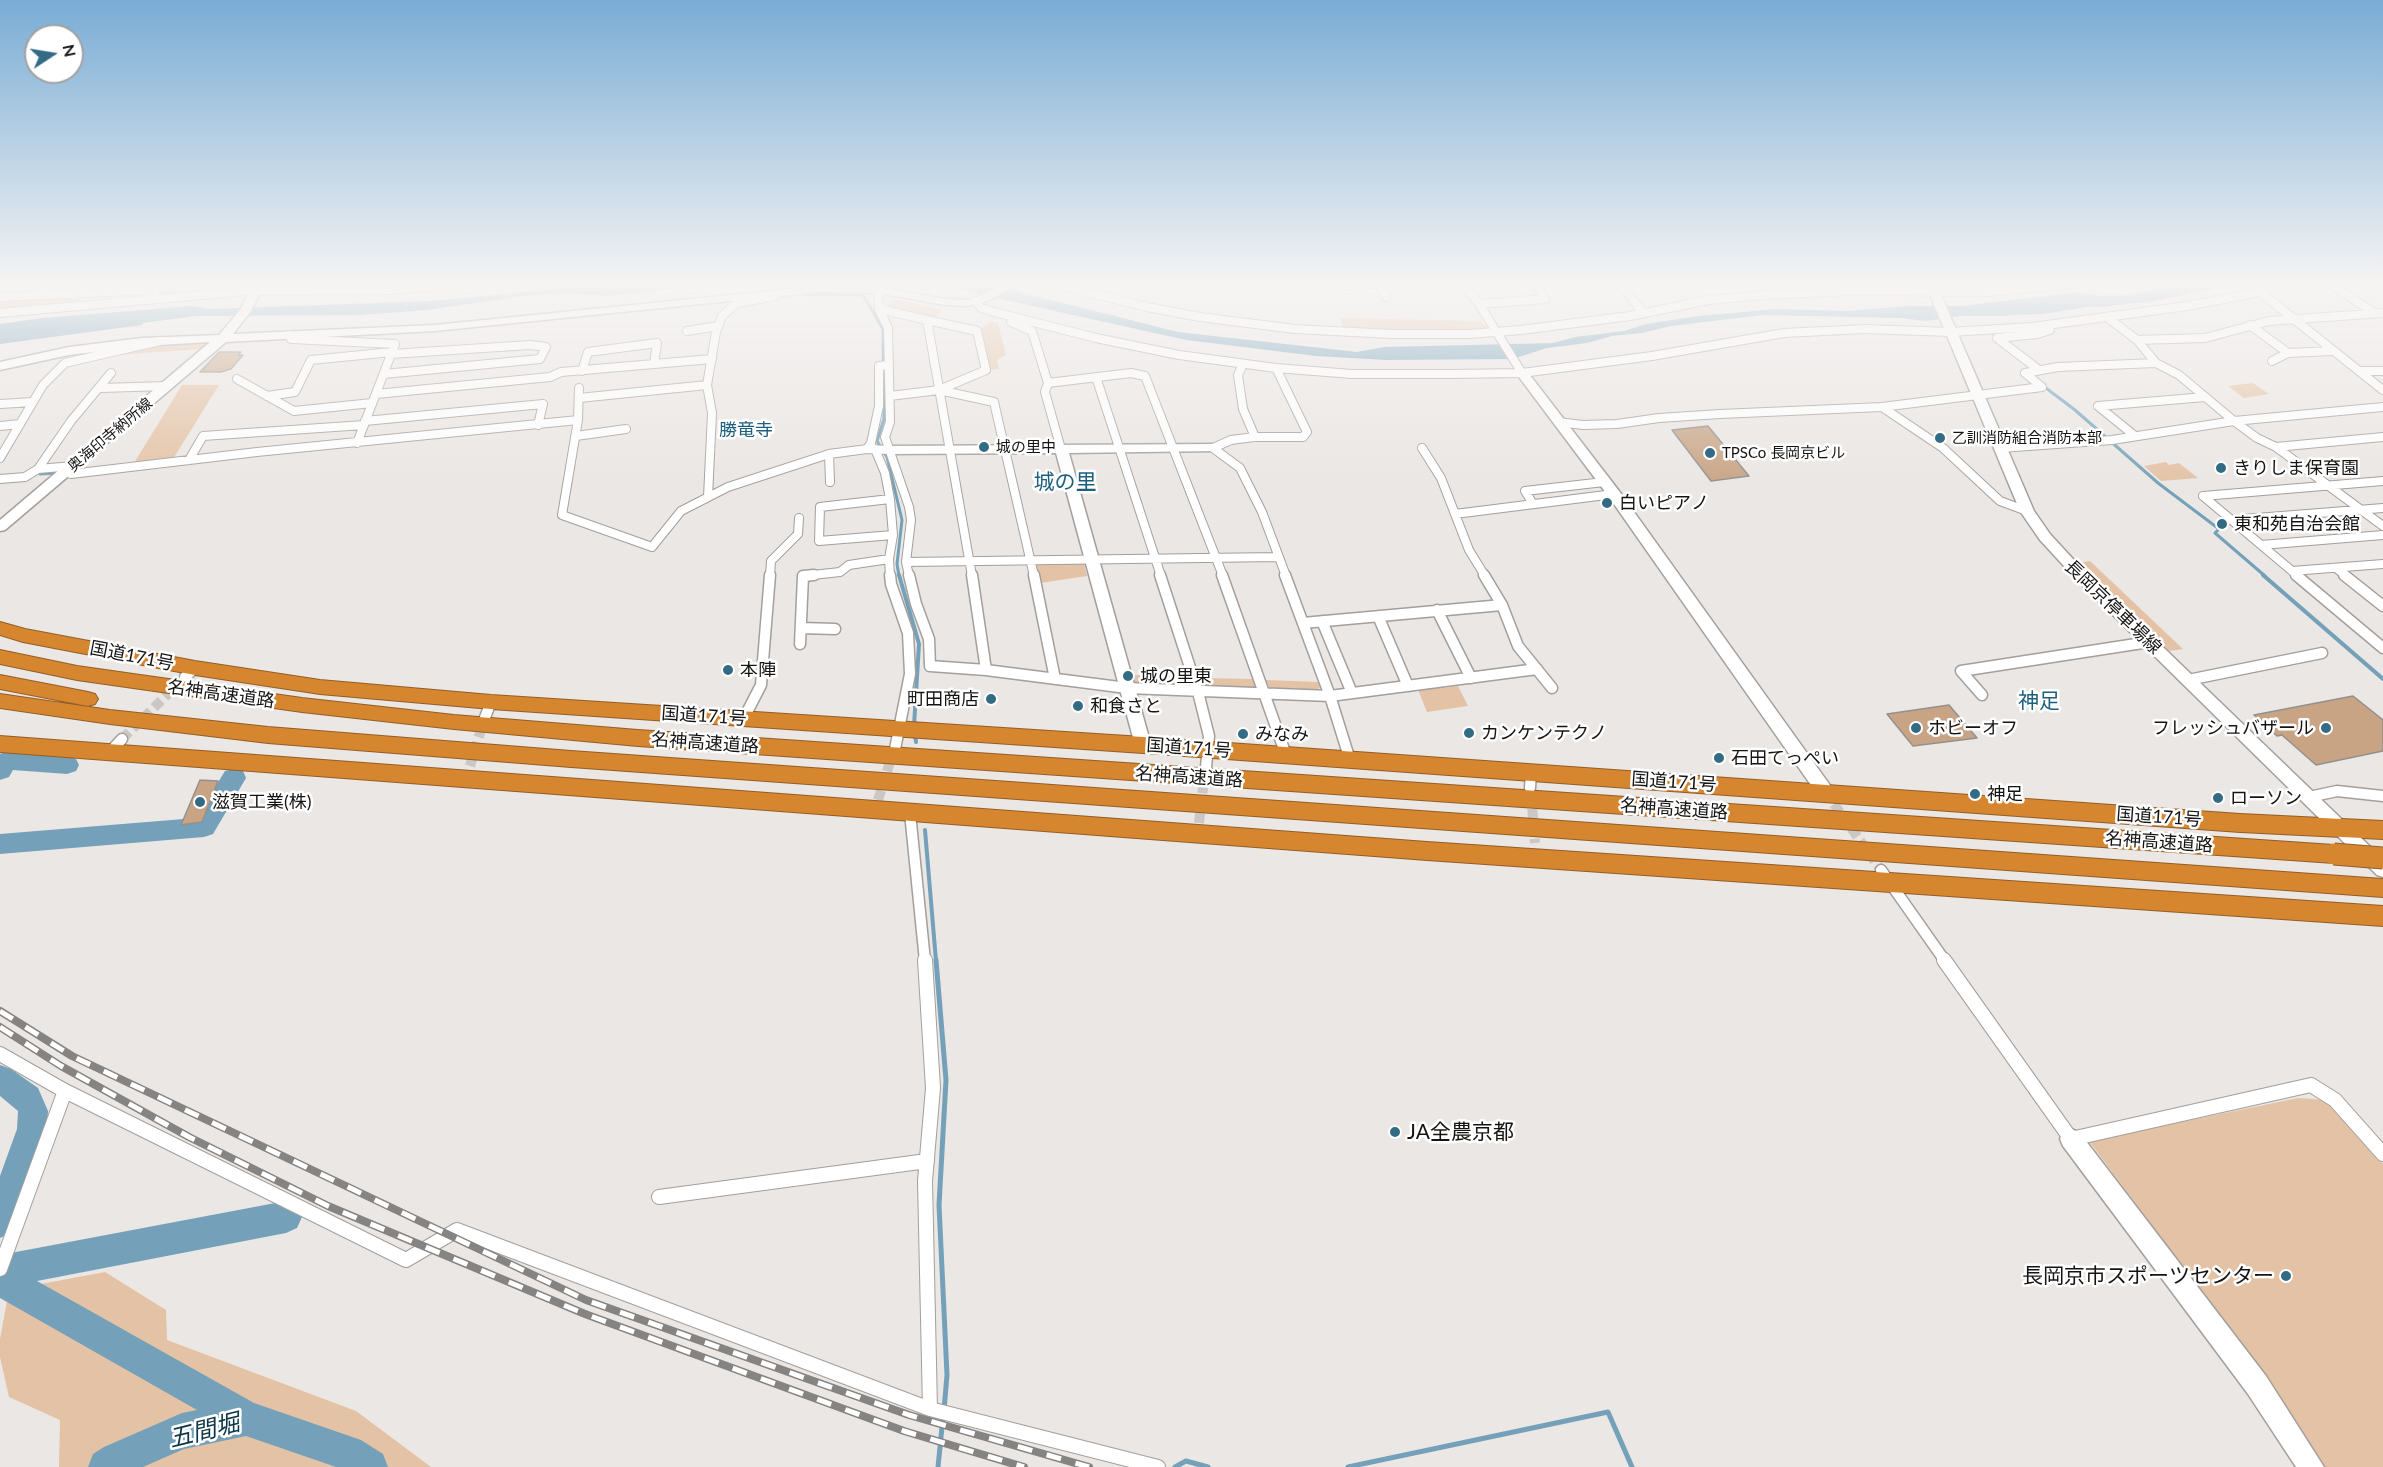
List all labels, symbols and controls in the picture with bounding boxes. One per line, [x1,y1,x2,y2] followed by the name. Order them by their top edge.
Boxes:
[24,24,84,84] north arrow
[60,43,81,59] text: N
[64,394,156,476] street label: 奥海印寺納所線
[719,419,773,441] district label: 勝竜寺
[1952,429,2102,447] place label: 乙訓消防組合消防本部
[1933,431,1947,445] marker: 乙訓消防組合消防本部
[996,438,1056,456] place label: 城の里中
[977,440,991,454] marker: 城の里中
[1722,444,1845,462] place label: TPSCo 長岡京ビル
[1703,446,1717,460] marker: TPSCo 長岡京ビル
[2233,457,2359,479] place label: きりしま保育園
[2214,461,2228,475] marker: きりしま保育園
[1034,469,1096,495] district label: 城の里
[1619,492,1709,514] place label: 白いピアノ
[1600,496,1614,510] marker: 白いピアノ
[2234,513,2360,535] place label: 東和苑自治会館
[2215,517,2229,531] marker: 東和苑自治会館
[2060,555,2166,659] street label: 長岡京停車場線
[88,637,176,675] street label: 国道171号
[740,659,776,681] place label: 本陣
[721,663,735,677] marker: 本陣
[1140,665,1212,687] place label: 城の里東
[1121,669,1135,683] marker: 城の里東
[166,676,276,712] street label: 名神高速道路
[907,688,979,710] place label: 町田商店
[2018,688,2060,714] district label: 神足
[984,692,998,706] marker: 町田商店
[1090,695,1162,717] place label: 和食さと
[1071,699,1085,713] marker: 和食さと
[661,702,747,730] street label: 国道171号
[1928,717,2018,739] place label: ホビーオフ
[2152,717,2314,739] place label: フレッシュバザール
[1909,721,1923,735] marker: ホビーオフ
[2319,721,2333,735] marker: フレッシュバザール
[1481,722,1607,744] place label: カンケンテクノ
[1255,723,1309,745] place label: みなみ
[1462,726,1476,740] marker: カンケンテクノ
[1236,727,1250,741] marker: みなみ
[650,728,760,758] street label: 名神高速道路
[1146,734,1232,762] street label: 国道171号
[1731,747,1839,769] place label: 石田てっぺい
[1712,751,1726,765] marker: 石田てっぺい
[1134,762,1244,792] street label: 名神高速道路
[1631,768,1717,796] street label: 国道171号
[1987,783,2023,805] place label: 神足
[1968,787,1982,801] marker: 神足
[2230,787,2302,809] place label: ローソン
[212,791,312,813] place label: 滋賀工業(株)
[2211,791,2225,805] marker: ローソン
[1619,794,1729,824] street label: 名神高速道路
[193,795,207,809] marker: 滋賀工業(株)
[2116,803,2202,831] street label: 国道171号
[2104,827,2214,857] street label: 名神高速道路
[1407,1119,1514,1145] place label: JA全農京都
[1388,1125,1402,1139] marker: JA全農京都
[2022,1263,2274,1289] place label: 長岡京市スポーツセンター
[2279,1269,2293,1283] marker: 長岡京市スポーツセンター
[166,1408,242,1454] water label: 五間堀

